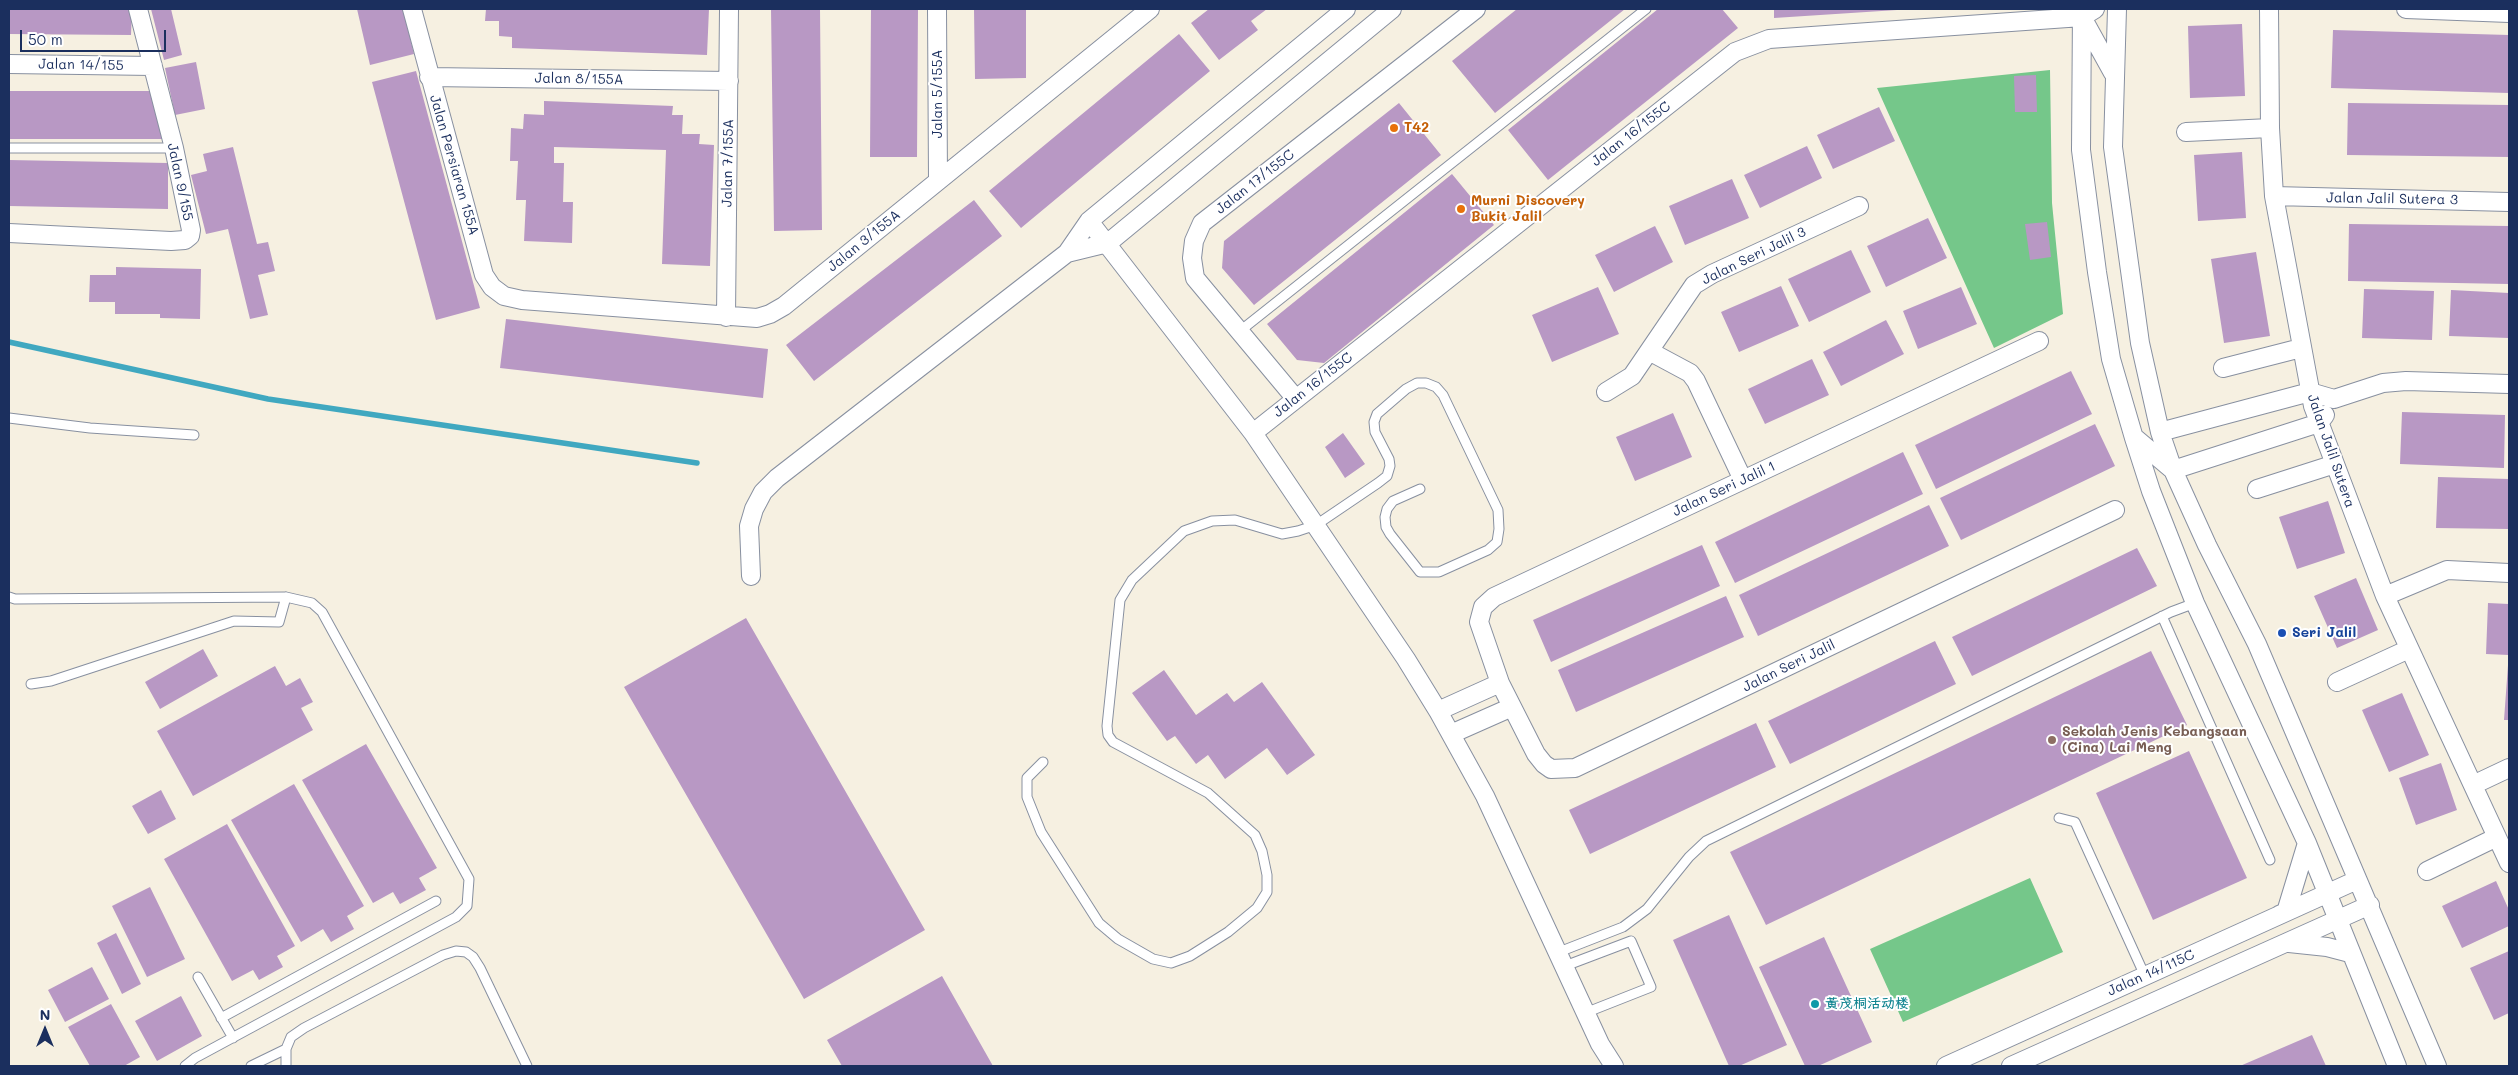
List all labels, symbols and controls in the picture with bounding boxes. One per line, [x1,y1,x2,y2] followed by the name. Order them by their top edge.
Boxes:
[22,20,169,52] scale bar
[28,29,63,49] text: 50 m
[930,50,946,138] street label: Jalan 5/155A
[38,56,124,74] street label: Jalan 14/155
[534,70,624,88] street label: Jalan 8/155A
[426,93,482,237] street label: Jalan Persiaran 155A
[1588,98,1674,170] street label: Jalan 16/155C
[719,119,737,207] street label: Jalan 7/155A
[1404,120,1429,136] place label: T42
[1388,122,1400,134] marker: T42
[164,142,196,222] street label: Jalan 9/155
[1212,146,1298,218] street label: Jalan 17/155C
[2326,189,2458,209] street label: Jalan Jalil Sutera 3
[1471,193,1585,226] place label: Murni Discovery Bukit Jalil
[1455,203,1467,215] marker: Murni Discovery Bukit Jalil
[824,207,904,275] street label: Jalan 3/155A
[1699,224,1809,288] street label: Jalan Seri Jalil 3
[1270,349,1356,421] street label: Jalan 16/155C
[2304,392,2358,510] street label: Jalan Jalil Sutera
[1670,458,1778,520] street label: Jalan Seri Jalil 1
[2292,625,2356,641] place label: Seri Jalil
[2276,627,2288,639] marker: Seri Jalil
[1740,636,1838,696] street label: Jalan Seri Jalil
[2062,724,2247,756] place label: Sekolah Jenis Kebangsaan (Cina) Lai Meng
[2046,734,2058,746] marker: Sekolah Jenis Kebangsaan (Cina) Lai Meng
[2105,946,2197,1000] street label: Jalan 14/115C
[1825,996,1909,1012] place label: 黄茂桐活动楼
[1809,998,1821,1010] marker: 黄茂桐活动楼
[20,1005,70,1055] north arrow
[40,1005,50,1024] text: N

